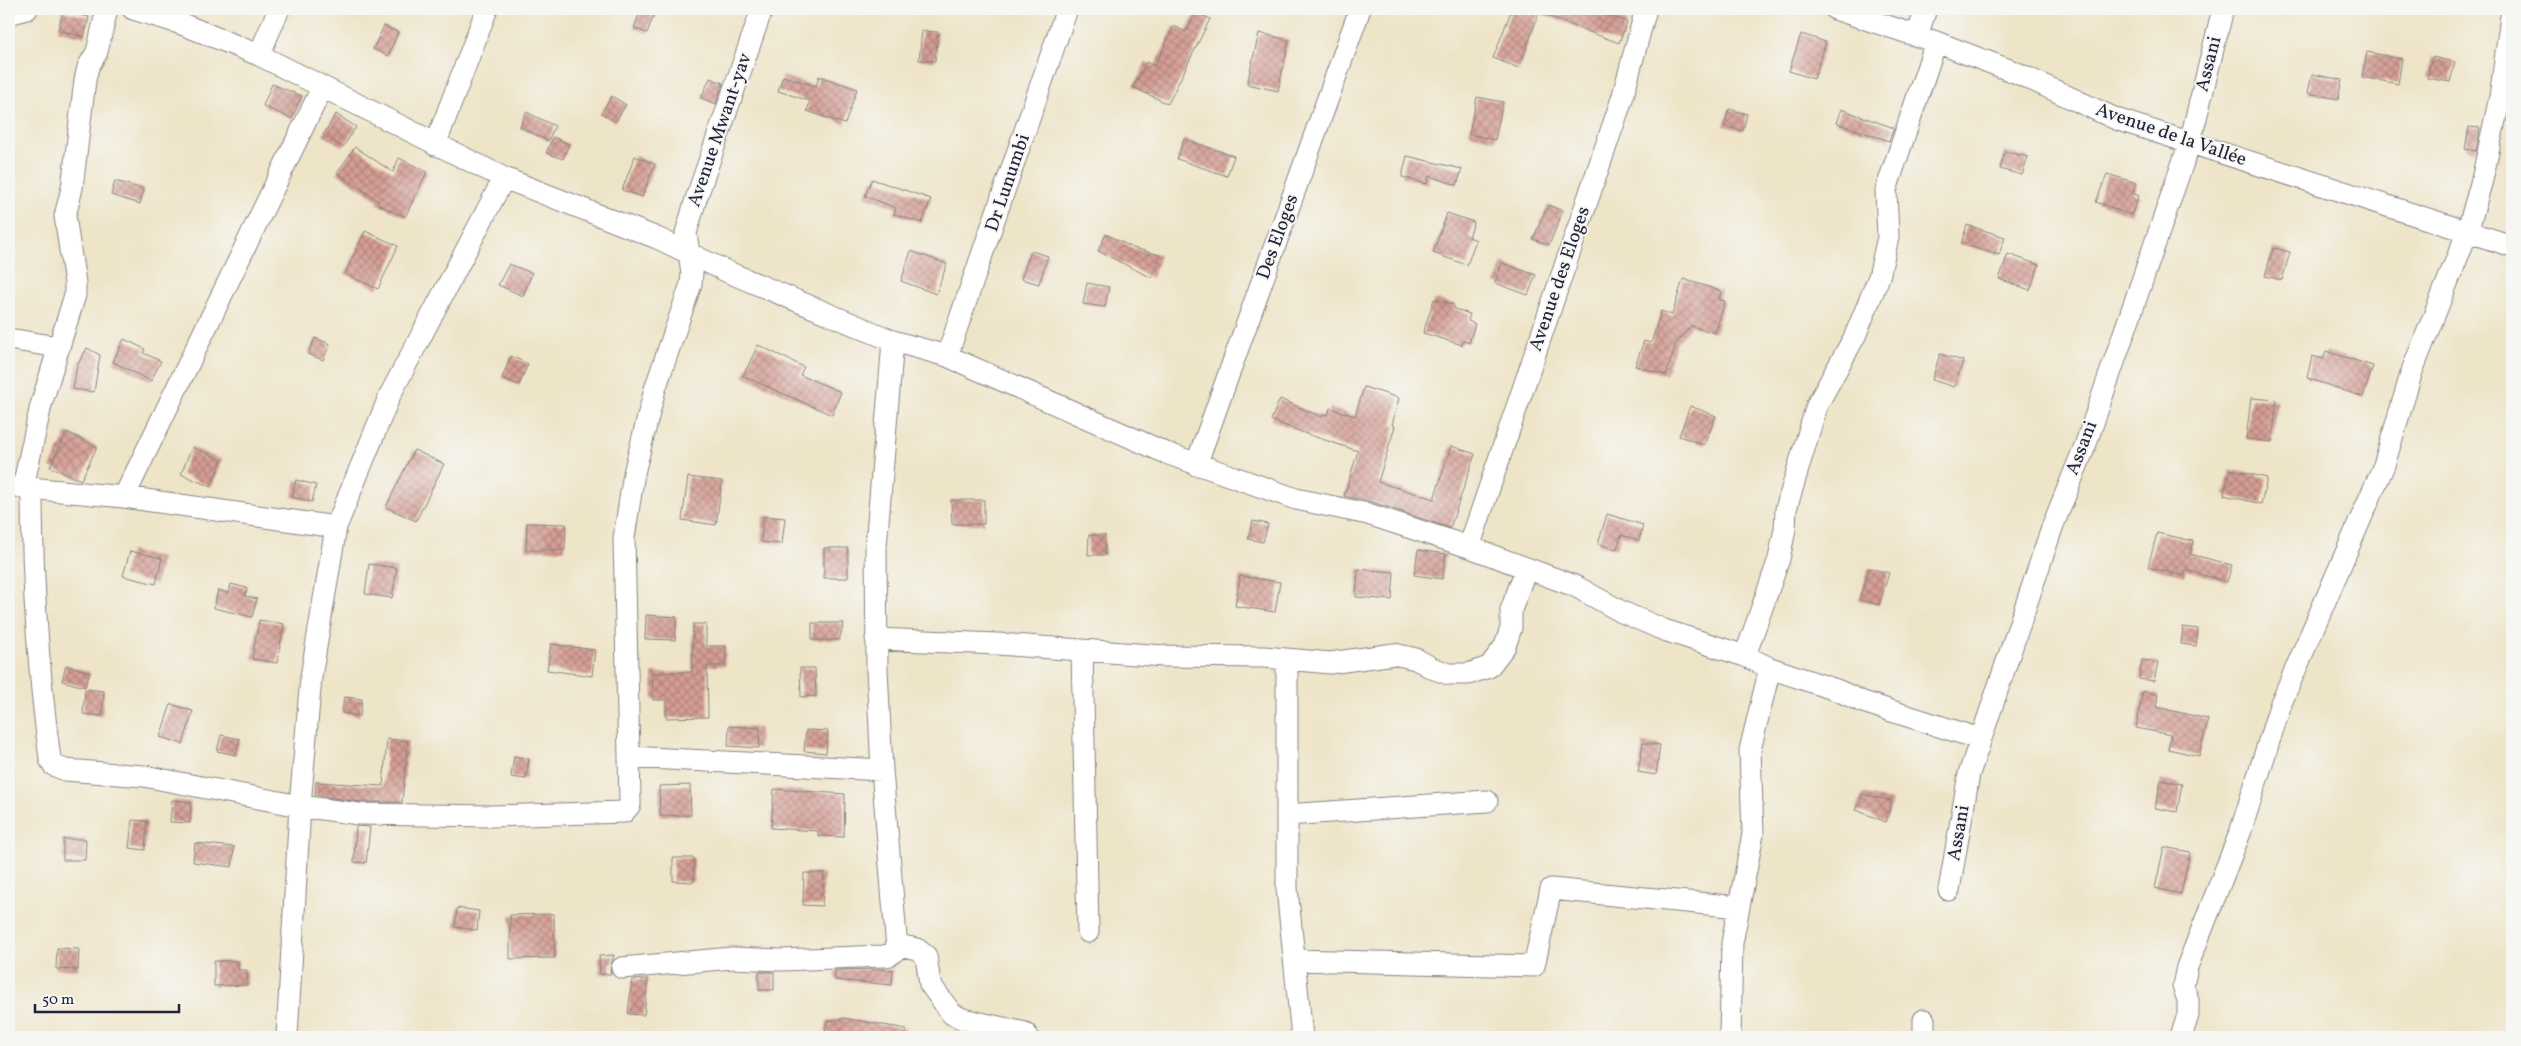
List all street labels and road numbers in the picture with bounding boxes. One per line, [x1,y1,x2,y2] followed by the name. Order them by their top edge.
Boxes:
[2190,33,2228,94] street label: Assani
[681,50,759,210] street label: Avenue Mwant-yav
[2092,97,2250,173] street label: Avenue de la Vallée
[979,130,1037,235] street label: Dr Lunumbi
[1251,191,1305,283] street label: Des Eloges
[1523,203,1597,355] street label: Avenue des Eloges
[2060,417,2104,479] street label: Assani
[1941,803,1977,863] street label: Assani

